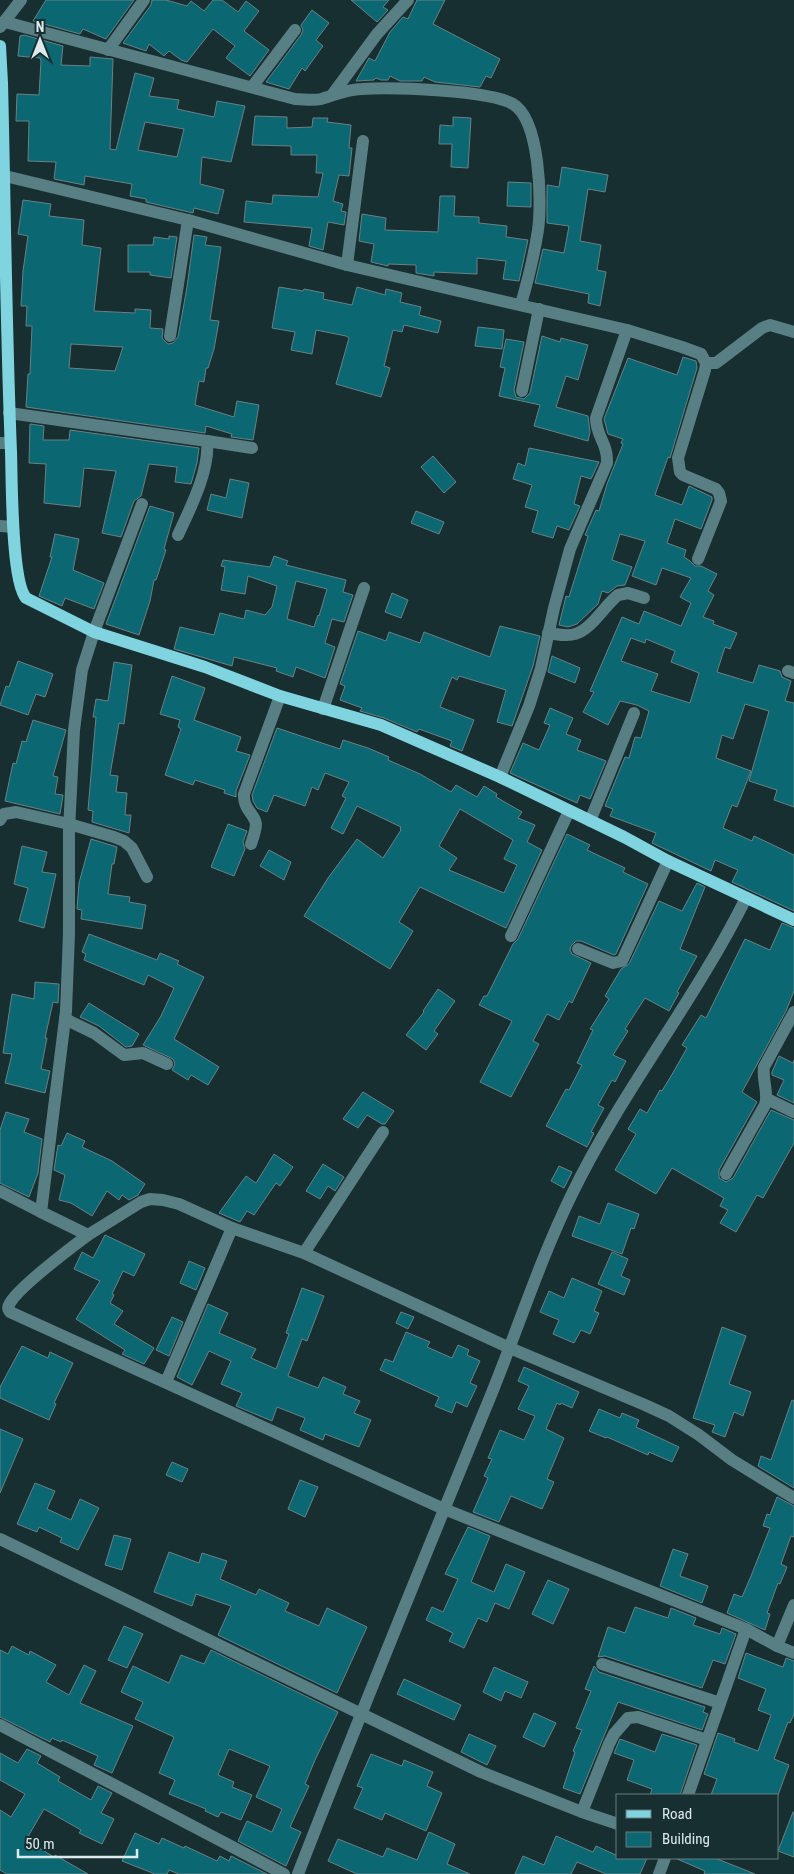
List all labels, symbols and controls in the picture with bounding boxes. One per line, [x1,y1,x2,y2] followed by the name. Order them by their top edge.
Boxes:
[15,15,65,65] north arrow
[36,19,44,35] text: N
[616,1794,779,1859] legend
[662,1805,692,1823] text: Road
[18,1826,136,1858] scale bar
[662,1830,710,1848] text: Building
[25,1835,55,1853] text: 50 m

